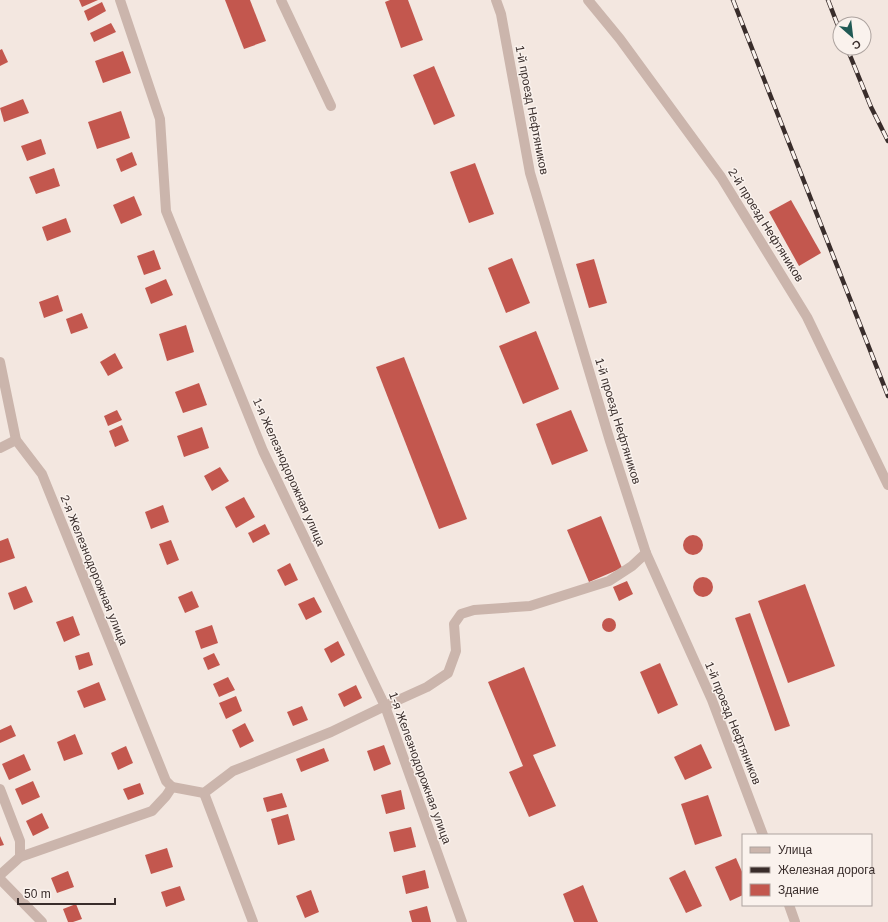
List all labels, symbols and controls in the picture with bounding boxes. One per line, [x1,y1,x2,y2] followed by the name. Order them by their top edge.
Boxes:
[832,16,872,56] north arrow
[850,38,863,52] text: С
[513,44,551,176] street label: 1-й проезд Нефтяников
[725,166,807,284] street label: 2-й проезд Нефтяников
[592,356,644,486] street label: 1-й проезд Нефтяников
[250,396,328,549] street label: 1-я Железнодорожная улица
[57,493,131,647] street label: 2-я Железнодорожная улица
[702,660,764,786] street label: 1-й проезд Нефтяников
[386,690,454,846] street label: 1-я Железнодорожная улица
[742,834,872,906] legend
[778,843,812,857] text: Улица
[778,863,875,877] text: Железная дорога
[18,880,115,906] scale bar
[778,883,819,897] text: Здание
[24,887,51,901] text: 50 m

